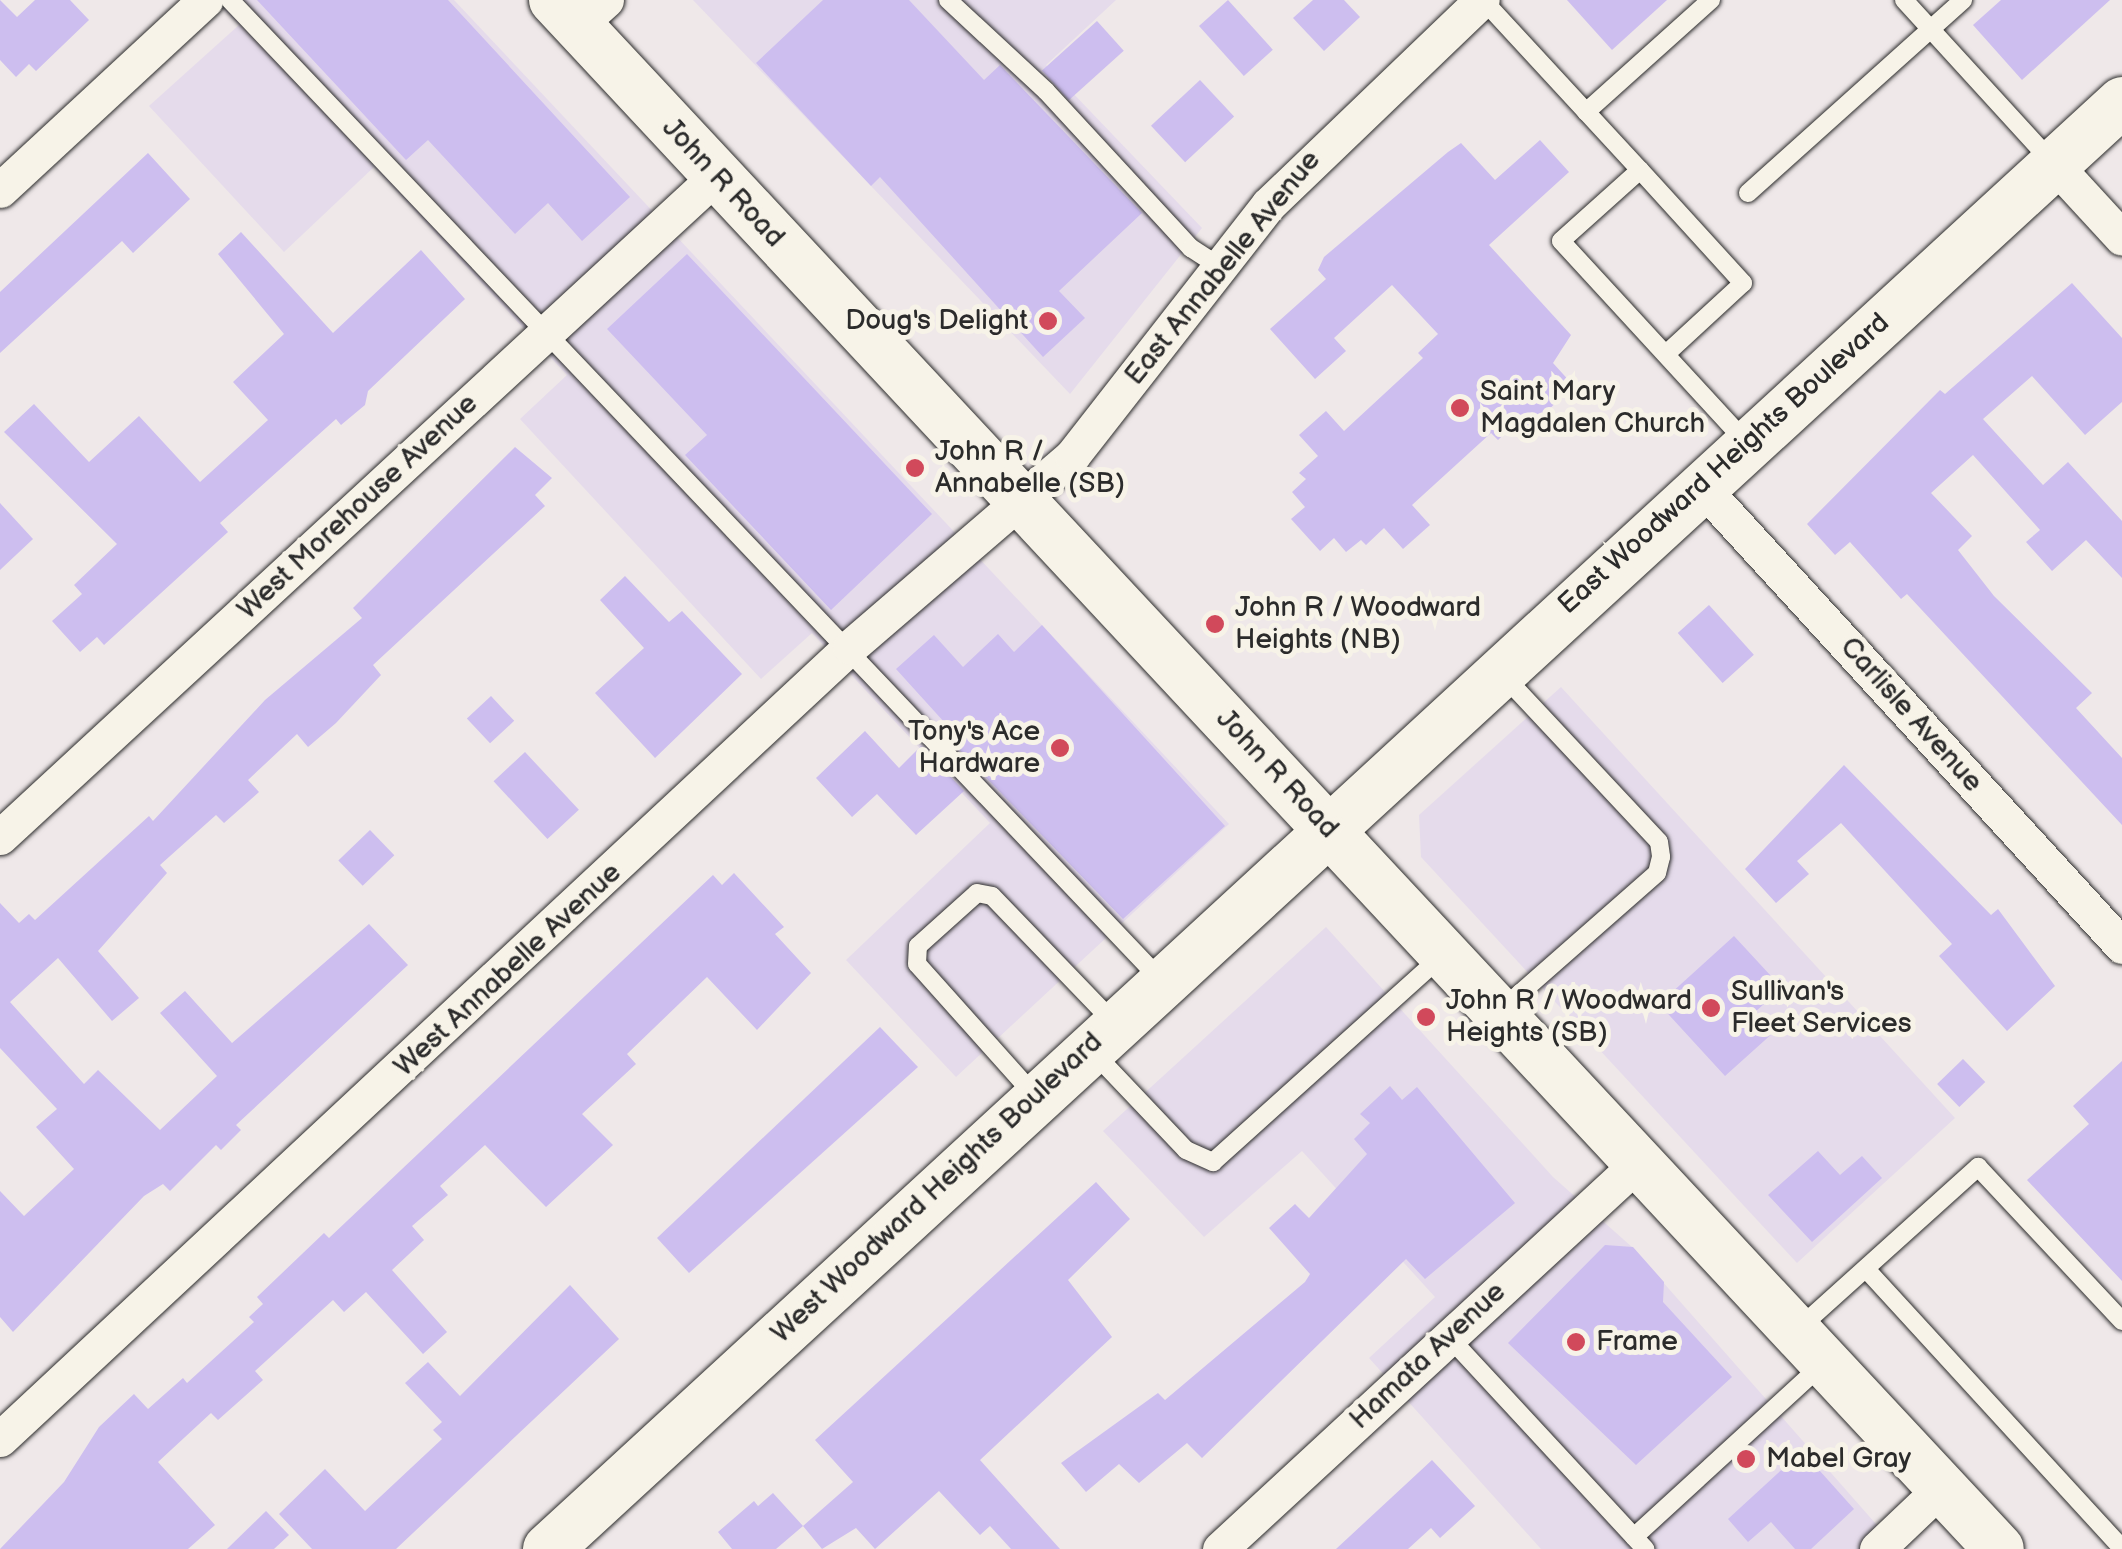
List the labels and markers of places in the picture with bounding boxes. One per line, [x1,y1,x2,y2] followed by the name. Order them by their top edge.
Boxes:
[845,304,1028,338] place label: Doug's Delight
[1037,310,1059,332] marker: Doug's Delight
[1480,375,1705,441] place label: Saint Mary Magdalen Church
[1449,397,1471,419] marker: Saint Mary Magdalen Church
[935,435,1125,501] place label: John R / Annabelle (SB)
[904,457,926,479] marker: John R / Annabelle (SB)
[1235,591,1482,657] place label: John R / Woodward Heights (NB)
[1204,613,1226,635] marker: John R / Woodward Heights (NB)
[908,715,1040,781] place label: Tony's Ace Hardware
[1049,737,1071,759] marker: Tony's Ace Hardware
[1731,975,1912,1041] place label: Sullivan's Fleet Services
[1446,984,1693,1050] place label: John R / Woodward Heights (SB)
[1700,997,1722,1019] marker: Sullivan's Fleet Services
[1415,1006,1437,1028] marker: John R / Woodward Heights (SB)
[1596,1325,1678,1359] place label: Frame
[1565,1331,1587,1353] marker: Frame
[1766,1442,1911,1476] place label: Mabel Gray
[1735,1448,1757,1470] marker: Mabel Gray

